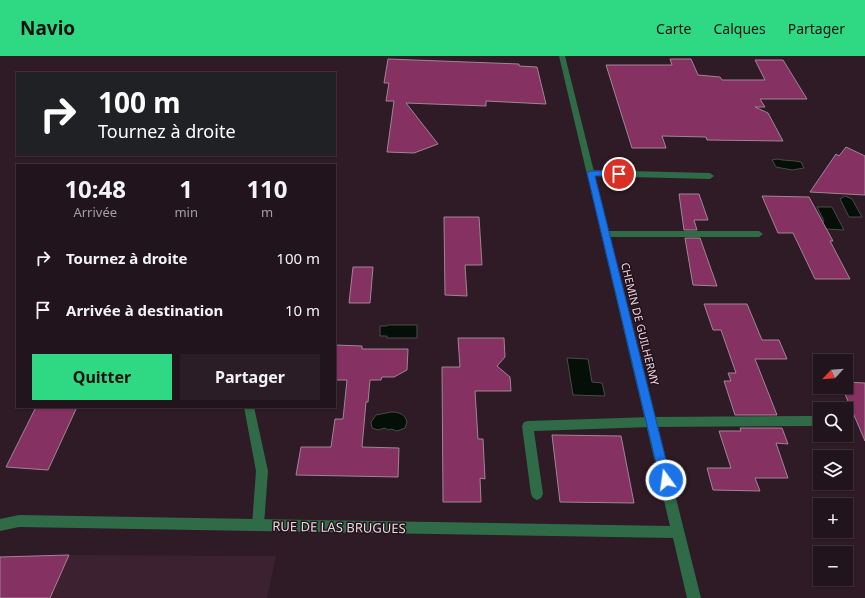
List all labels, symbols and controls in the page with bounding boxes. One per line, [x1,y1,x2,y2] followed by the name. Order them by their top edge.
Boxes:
[20,15,75,41] text: Navio
[656,19,692,38] text: Carte
[714,19,766,38] text: Calques
[788,19,845,38] text: Partager
[98,83,181,121] text: 100 m
[32,88,84,140] icon: right
[98,119,236,143] text: Tournez à droite
[602,157,636,191] pin
[608,163,630,185] icon: arrive
[64,172,126,205] text: 10:48
[179,172,193,205] text: 1
[246,172,288,205] text: 110
[73,203,117,221] text: Arrivée
[174,203,198,221] text: min
[261,203,273,221] text: m
[32,247,54,269] icon: right
[66,248,187,268] text: Tournez à droite
[276,248,320,268] text: 100 m
[618,261,663,388] street label: CHEMIN DE GUILHERMY
[32,299,54,321] icon: arrive
[66,300,223,320] text: Arrivée à destination
[285,300,320,320] text: 10 m
[32,354,172,400] button: Quitter
[180,354,320,400] button: Partager
[813,354,853,394] north arrow
[813,354,853,586] map controls
[813,402,853,442] button: search
[813,450,853,490] button: layers
[645,459,687,501] position arrow
[813,498,853,538] button: +
[272,517,406,537] street label: RUE DE LAS BRUGUES
[813,546,853,586] button: −

